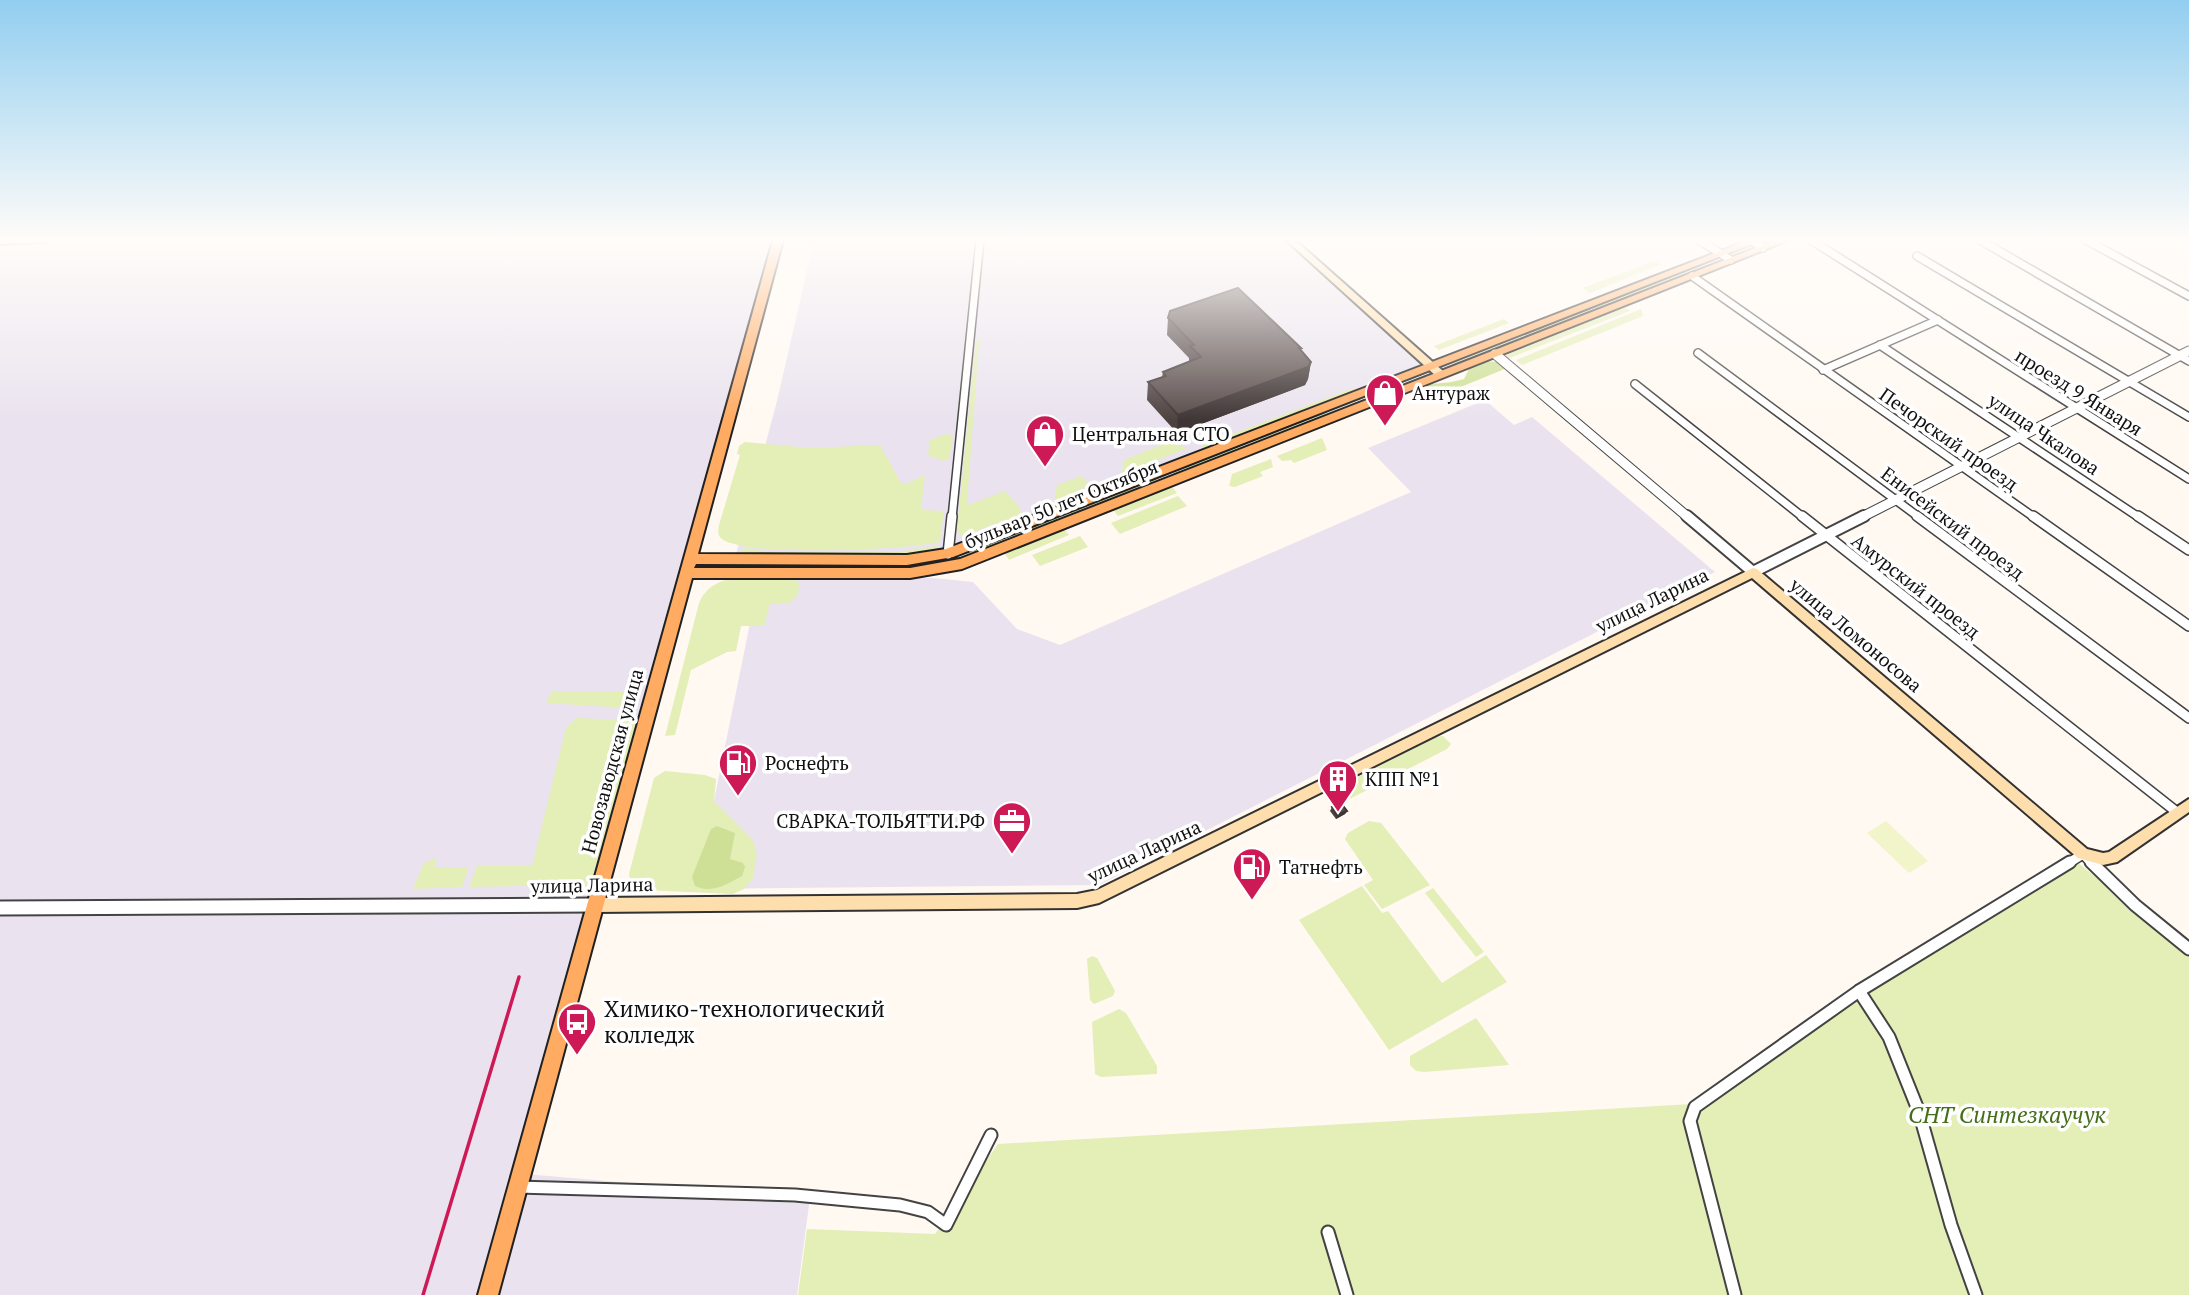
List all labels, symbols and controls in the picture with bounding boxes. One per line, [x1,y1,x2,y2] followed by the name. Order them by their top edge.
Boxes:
[2011,342,2148,441] street label: проезд 9 Января
[1364,372,1406,427] shop icon: Антураж
[1412,380,1490,405] place label: Антураж
[1875,381,2024,496] street label: Печорский проезд
[1983,386,2105,480] street label: улица Чкалова
[1024,413,1066,468] shop icon: Центральная СТО
[1072,421,1230,446] place label: Центральная СТО
[960,453,1161,554] street label: бульвар 50 лет Октября
[1877,460,2030,585] street label: Енисейский проезд
[1847,528,1986,644] street label: Амурский проезд
[1590,561,1713,638] street label: улица Ларина
[1784,571,1928,698] street label: улица Ломоносова
[575,665,648,856] street label: Новозаводская улица
[717,742,759,797] fuel station icon: Роснефть
[765,750,849,775] place label: Роснефть
[1317,758,1359,813] building icon: КПП №1
[1365,766,1441,791] place label: КПП №1
[991,800,1033,855] office icon: СВАРКА-ТОЛЬЯТТИ.РФ
[776,808,985,833] place label: СВАРКА-ТОЛЬЯТТИ.РФ
[1082,813,1205,888] street label: улица Ларина
[1231,846,1273,901] fuel station icon: Татнефть
[1279,854,1363,879] place label: Татнефть
[529,871,654,898] street label: улица Ларина
[604,993,885,1050] place label: Химико-технологический колледж
[556,1001,598,1056] bus stop icon: Химико-технологический колледж
[1908,1099,2106,1130] park label: СНТ Синтезкаучук

